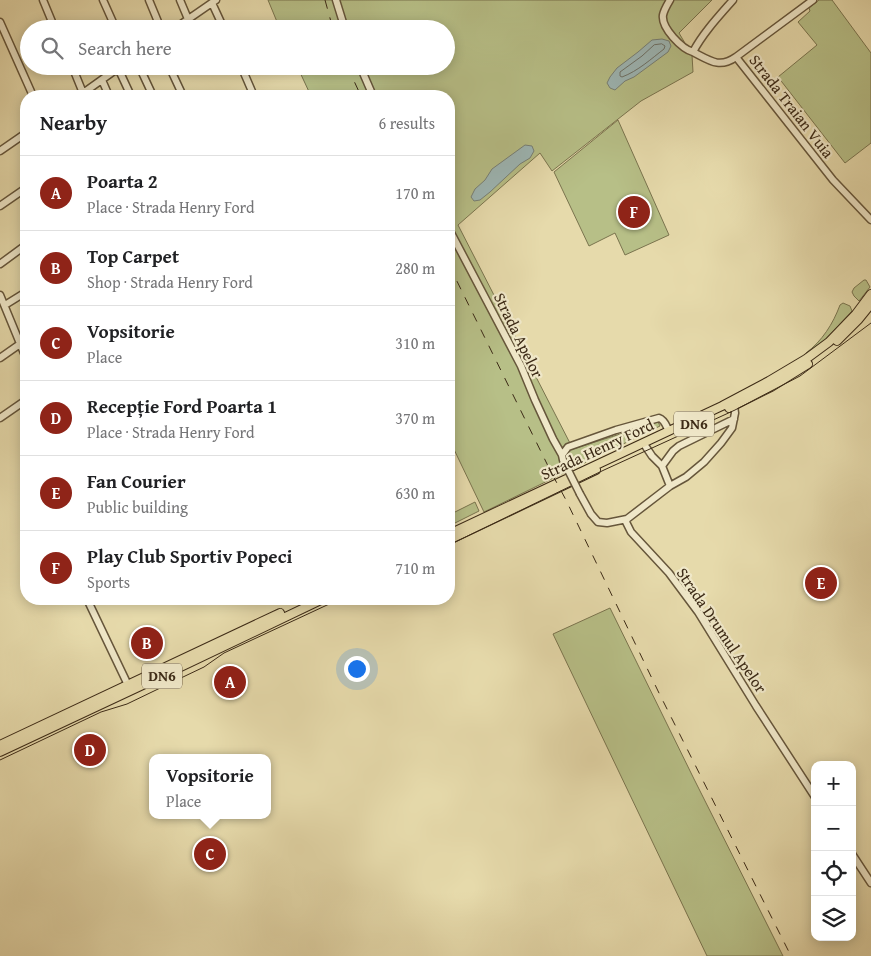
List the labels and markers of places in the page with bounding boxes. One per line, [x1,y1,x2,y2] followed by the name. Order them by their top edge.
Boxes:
[618,193,650,231] pin: F
[805,564,837,602] pin: E
[131,624,163,662] pin: B
[214,663,246,701] pin: A
[74,731,106,769] pin: D
[194,835,226,873] pin: C

